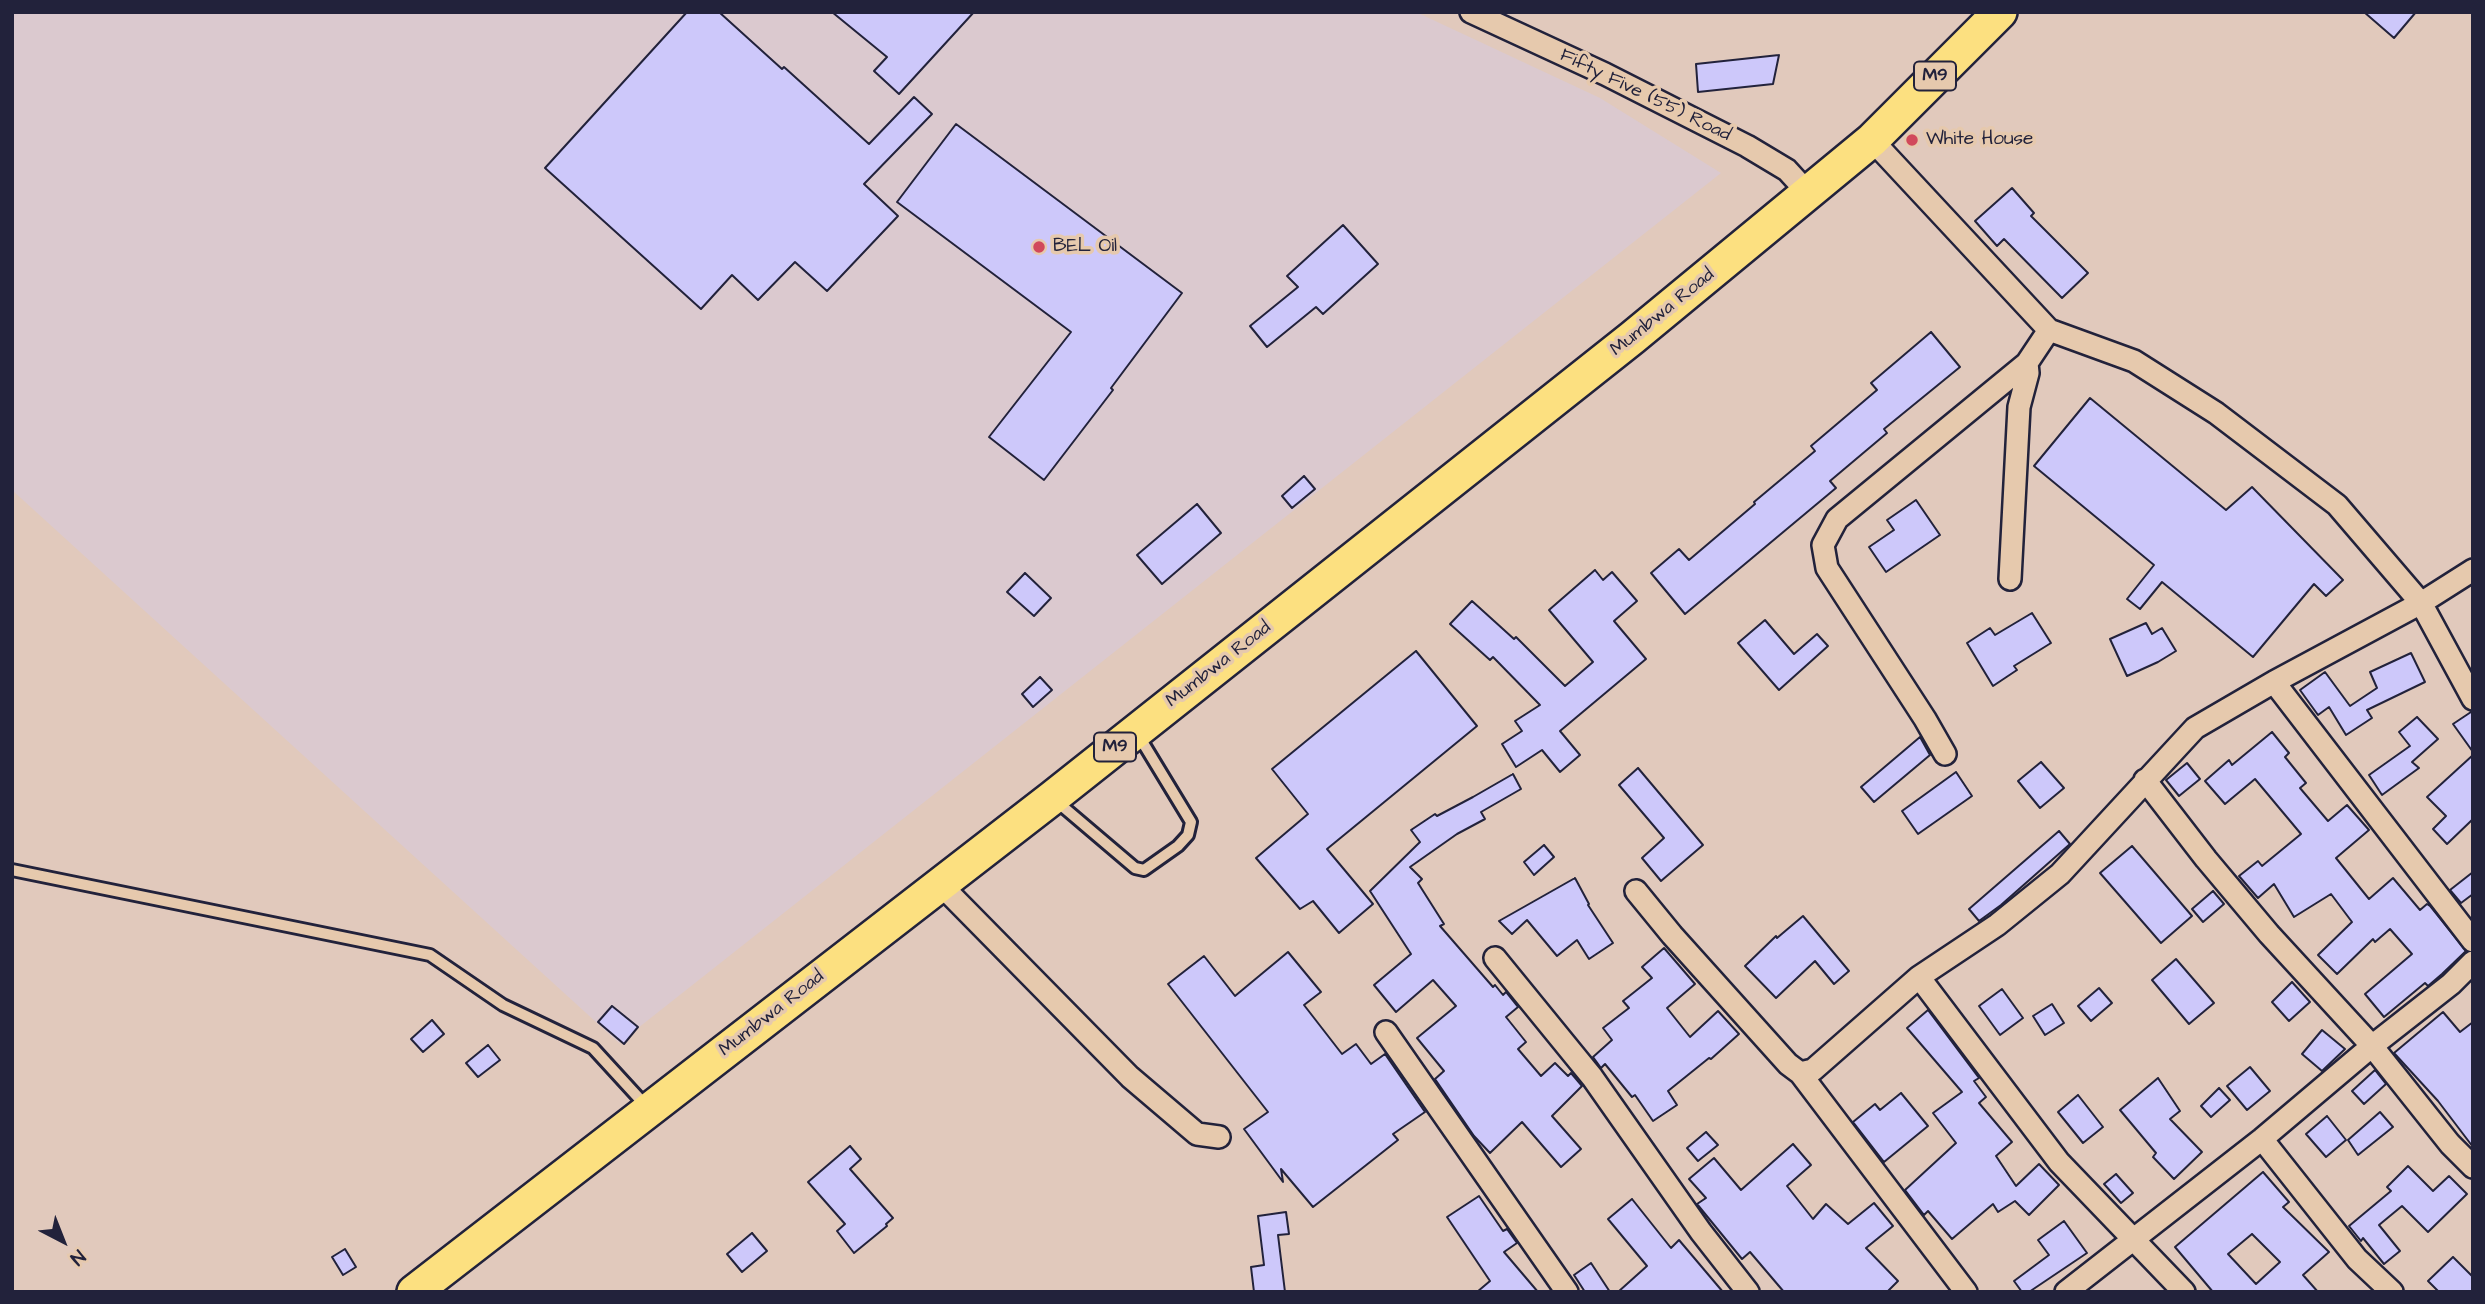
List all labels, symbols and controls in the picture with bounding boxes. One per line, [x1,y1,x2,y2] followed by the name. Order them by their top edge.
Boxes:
[1556,45,1734,147] street label: Fifty Five (55) Road
[1914,62,1956,90] road number: M9
[1926,129,2033,151] place label: White House
[1904,132,1920,148] marker: White House
[1053,236,1117,258] place label: BEL Oil
[1031,239,1047,255] marker: BEL Oil
[1606,264,1720,362] street label: Mumbwa Road
[1162,617,1276,713] street label: Mumbwa Road
[1094,732,1136,762] road number: M9
[715,966,829,1062] street label: Mumbwa Road
[28,1206,98,1276] north arrow
[64,1243,91,1271] text: N

